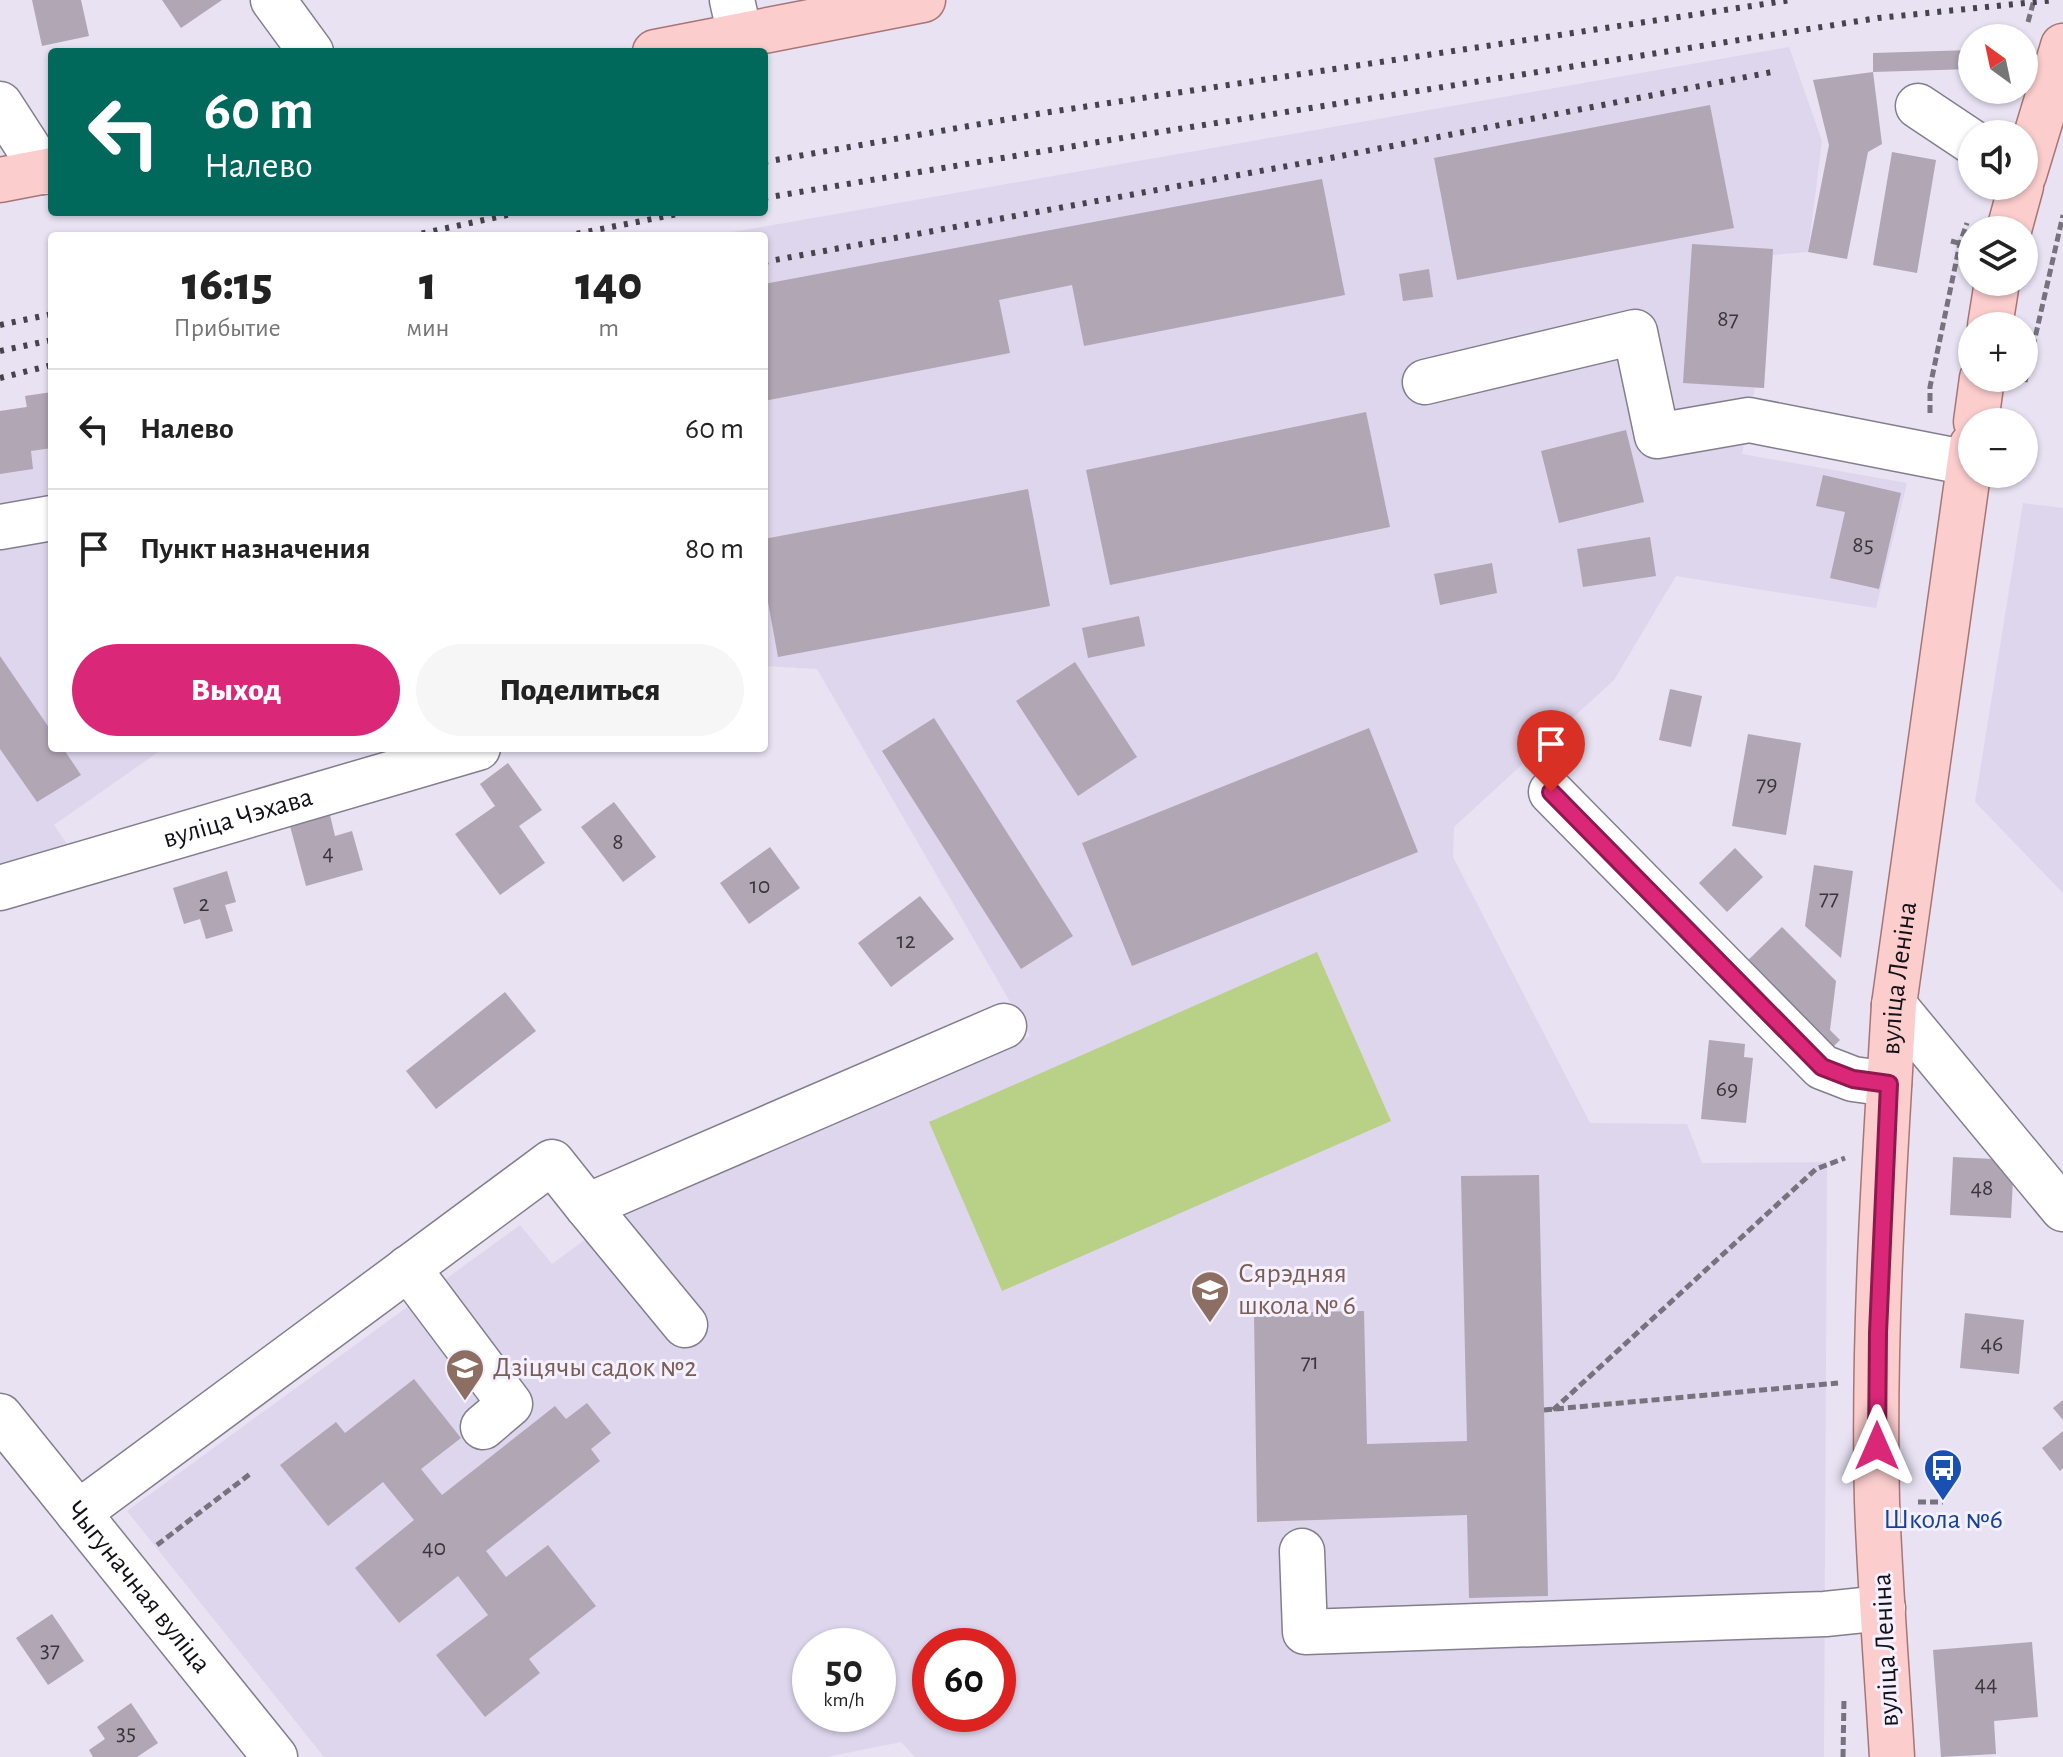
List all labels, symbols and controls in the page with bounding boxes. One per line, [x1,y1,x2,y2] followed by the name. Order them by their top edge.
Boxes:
[1958,24,2038,104] north arrow
[1958,24,2038,488] map controls
[72,80,176,184] icon: left
[204,83,314,139] text: 60 m
[1958,120,2038,200] button: sound
[204,148,313,184] text: Налево
[1958,216,2038,296] button: layers
[182,261,273,309] text: 16:15
[419,261,437,309] text: 1
[575,261,642,309] text: 140
[1717,307,1739,331] house number: 87
[1958,312,2038,392] button: +
[174,315,281,341] text: Прибытие
[406,315,450,341] text: мин
[598,315,619,341] text: m
[72,407,116,451] icon: left
[1958,408,2038,488] button: −
[140,414,234,444] text: Налево
[685,414,744,444] text: 60 m
[72,527,116,571] icon: arrive
[1852,533,1874,557] house number: 85
[140,534,371,564] text: Пункт назначения
[685,534,744,564] text: 80 m
[72,644,400,736] button: Выход
[416,644,744,736] button: Поделиться
[1517,710,1585,792] pin
[1529,722,1573,766] icon: arrive
[1756,772,1778,796] house number: 79
[160,783,316,853] street label: вуліца Чэхава
[612,830,624,854] house number: 8
[322,841,334,865] house number: 4
[750,874,770,898] house number: 10
[1819,886,1839,910] house number: 77
[199,892,210,916] house number: 2
[1877,900,1922,1056] street label: вуліца Леніна
[896,929,916,953] house number: 12
[1716,1077,1738,1101] house number: 69
[1971,1176,1993,1200] house number: 48
[1238,1260,1356,1320] place label: Сярэдняя школа № 6
[1189,1269,1231,1324] school or university icon: Сярэдняя школа № 6
[1981,1332,2003,1356] house number: 46
[444,1347,486,1402] school or university icon: Дзіцячы садок №2
[1301,1350,1319,1374] house number: 71
[493,1354,697,1382] place label: Дзіцячы садок №2
[1835,1404,1919,1488] position arrow
[1922,1447,1964,1502] bus stop icon: Школа №6
[61,1496,216,1679] street label: Чыгуначная вуліца
[1883,1506,2003,1534] place label: Школа №6
[422,1536,446,1560] house number: 40
[1868,1572,1904,1728] street label: вуліца Леніна
[912,1628,1016,1732] speed limit sign: 60
[40,1638,60,1662] house number: 37
[825,1650,863,1690] text: 50
[1974,1672,1998,1696] house number: 44
[823,1690,865,1710] text: km/h
[116,1721,136,1745] house number: 35

